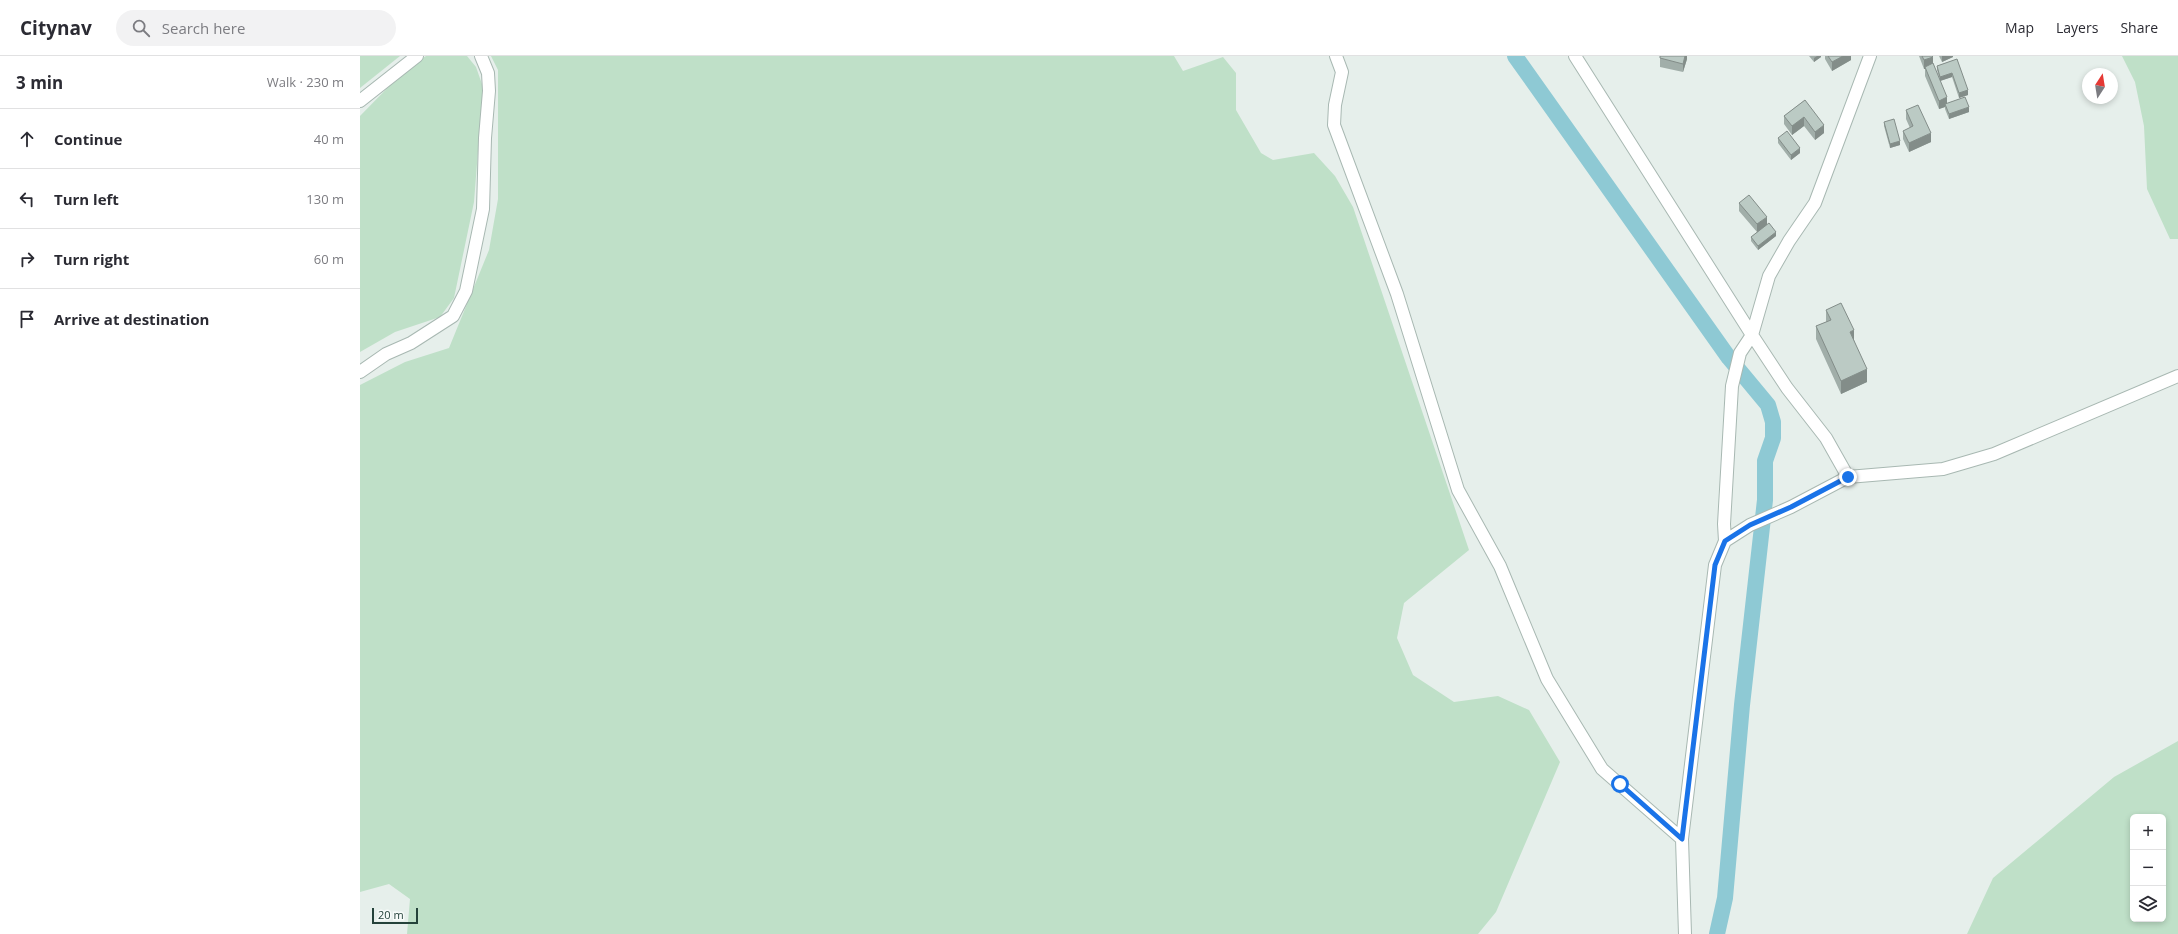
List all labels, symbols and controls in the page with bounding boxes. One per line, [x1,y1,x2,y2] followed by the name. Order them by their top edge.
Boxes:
[116,10,396,46] search box
[20,15,92,41] text: Citynav
[130,17,152,39] icon: search
[162,18,245,38] text: Search here
[2005,18,2034,37] text: Map
[2056,18,2098,37] text: Layers
[2120,18,2158,37] text: Share
[2082,68,2118,104] north arrow
[16,71,63,94] text: 3 min
[267,73,344,91] text: Walk · 230 m
[16,128,38,150] icon: ahead
[54,129,122,149] text: Continue
[314,130,344,148] text: 40 m
[16,188,38,210] icon: left
[54,189,119,209] text: Turn left
[306,190,344,208] text: 130 m
[16,248,38,270] icon: right
[54,249,129,269] text: Turn right
[314,250,344,268] text: 60 m
[16,308,38,330] icon: arrive
[54,309,209,329] text: Arrive at destination
[1839,468,1857,486] route end
[1611,775,1629,793] route start
[2130,814,2166,922] map controls
[2130,814,2166,850] button: +
[2130,850,2166,886] button: −
[2130,886,2166,922] button: layers
[372,906,418,925] scale bar
[378,907,404,922] text: 20 m

